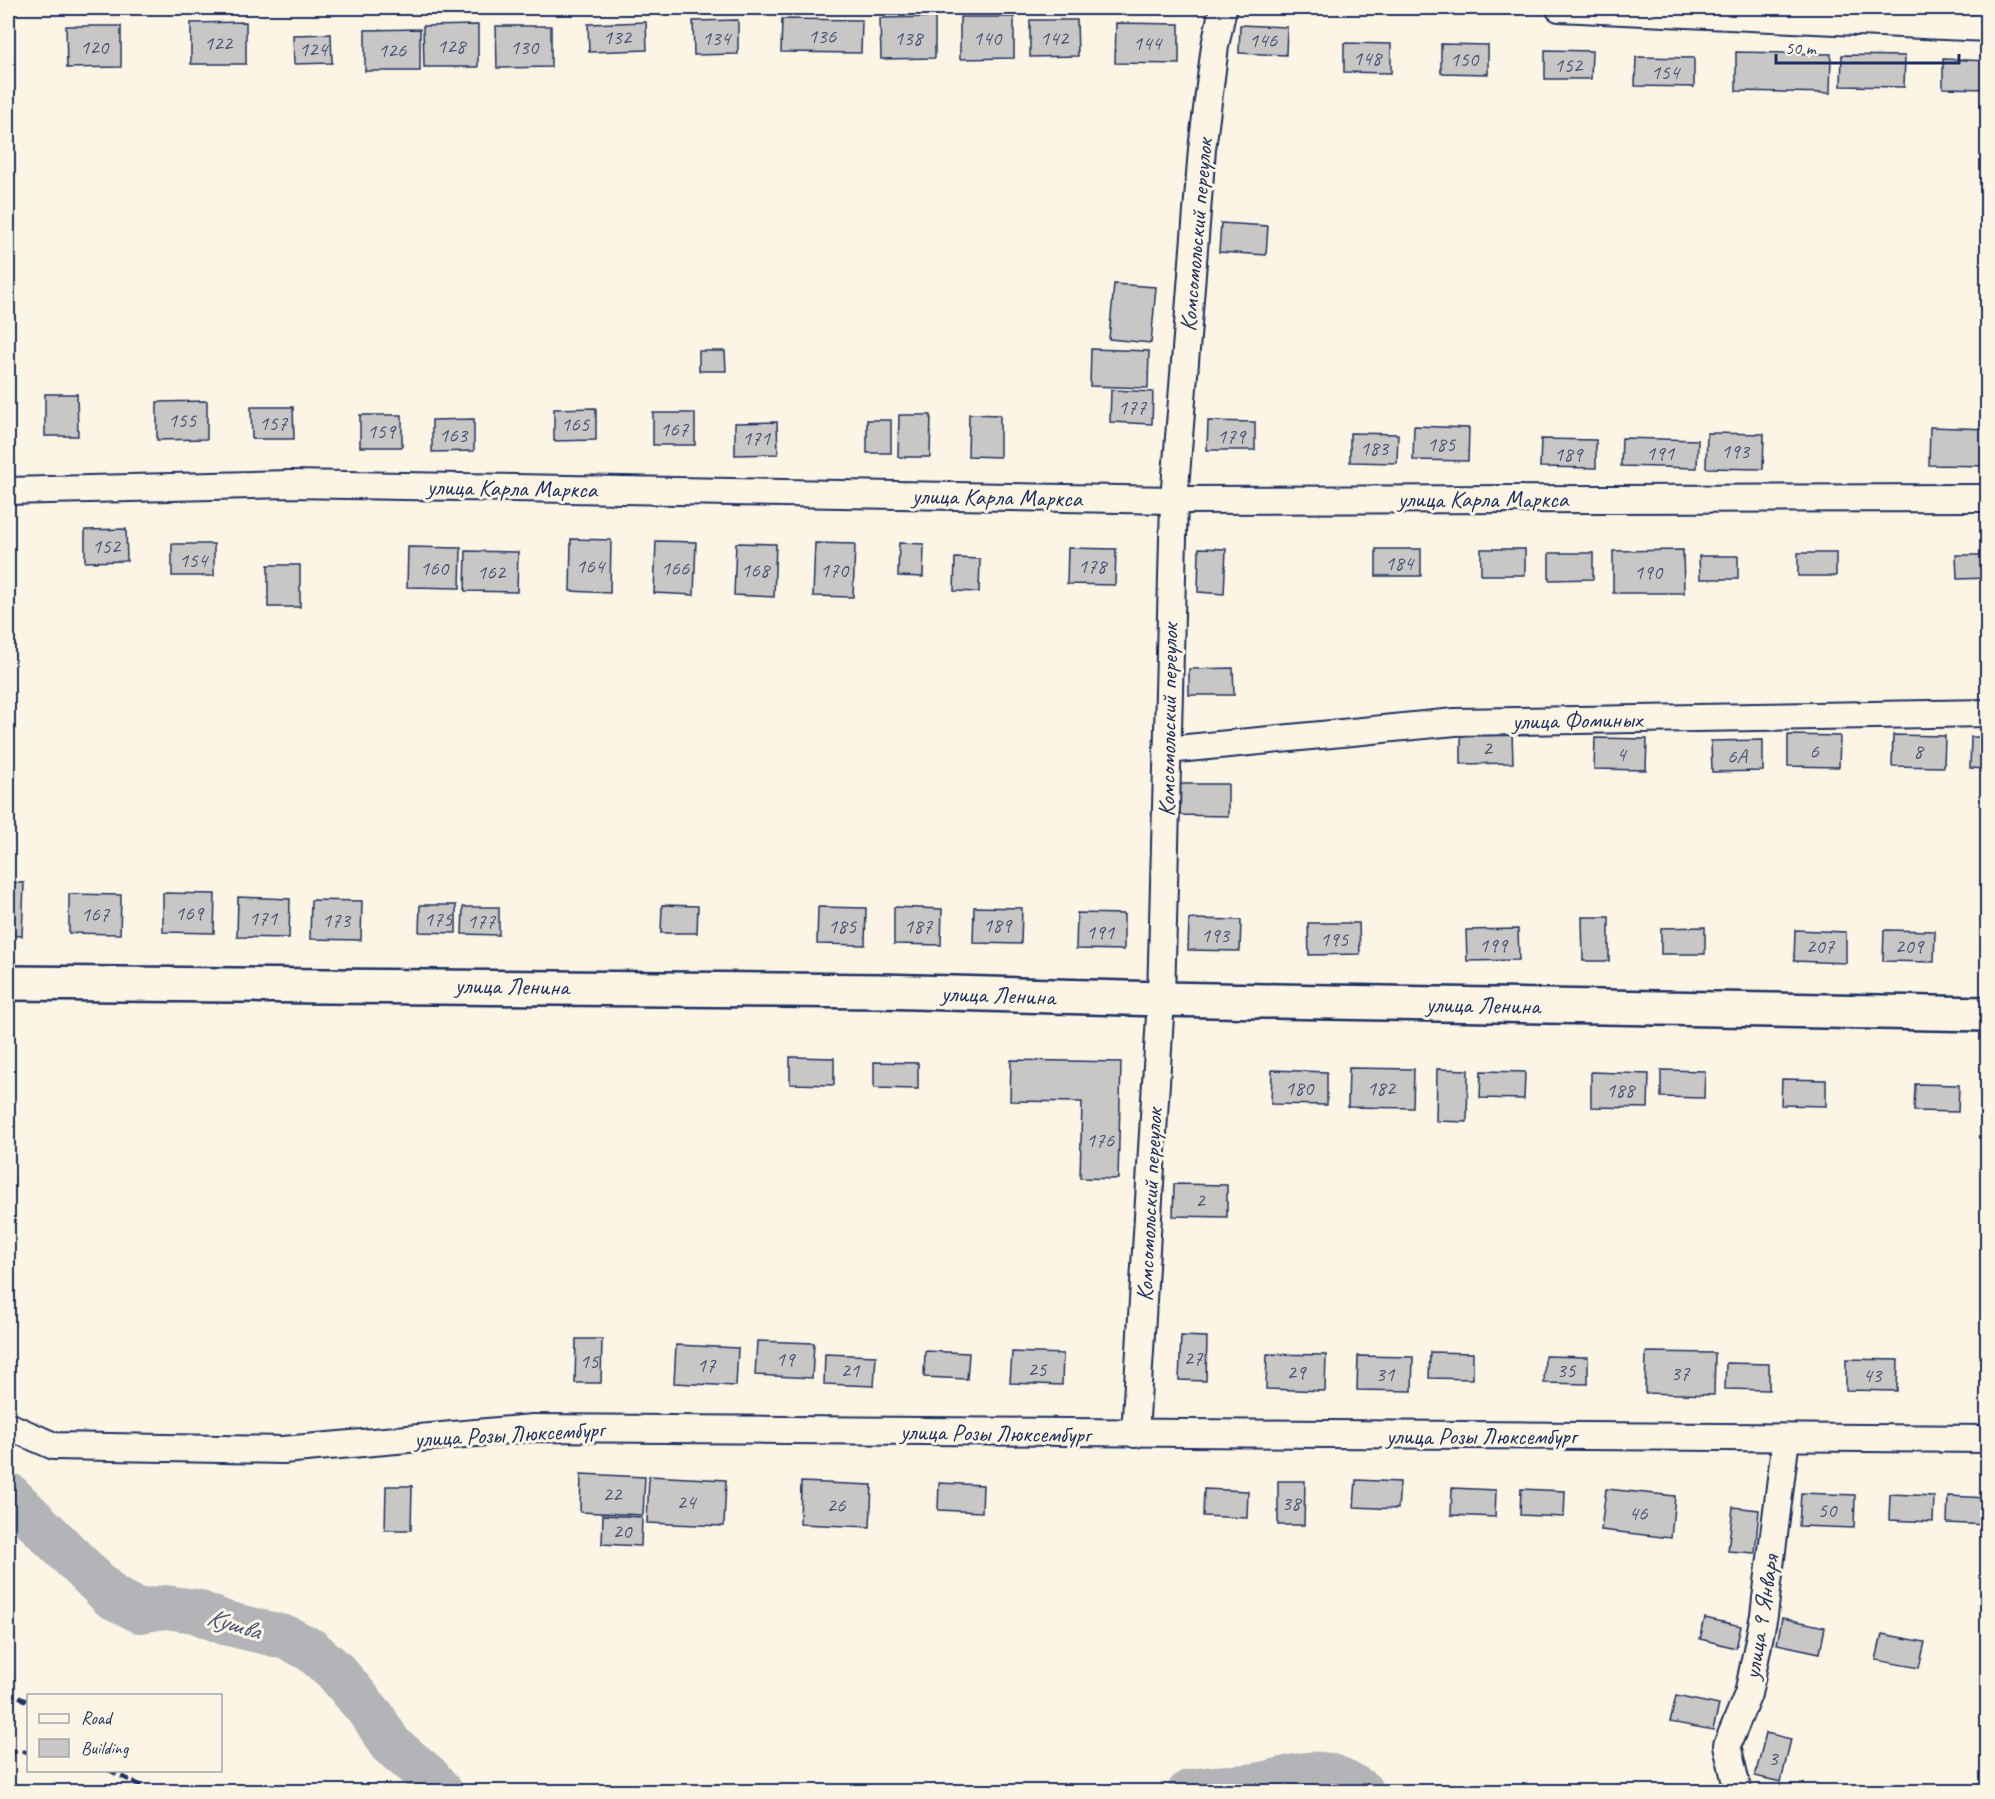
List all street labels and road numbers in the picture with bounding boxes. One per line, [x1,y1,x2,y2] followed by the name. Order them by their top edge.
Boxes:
[1173,135,1220,333] street label: Комсомольский переулок
[425,471,599,505] street label: улица Карла Маркса
[910,480,1084,514] street label: улица Карла Маркса
[1396,484,1570,514] street label: улица Карла Маркса
[1151,621,1185,817] street label: Комсомольский переулок
[1510,704,1644,736] street label: улица Фоминых
[453,970,571,1002] street label: улица Ленина
[938,978,1058,1012] street label: улица Ленина
[1424,989,1542,1021] street label: улица Ленина
[1129,1106,1169,1302] street label: Комсомольский переулок
[411,1414,608,1454] street label: улица Розы Люксембург
[898,1416,1094,1450] street label: улица Розы Люксембург
[1384,1421,1580,1451] street label: улица Розы Люксембург
[1736,1551,1786,1683] street label: улица 9 Января

